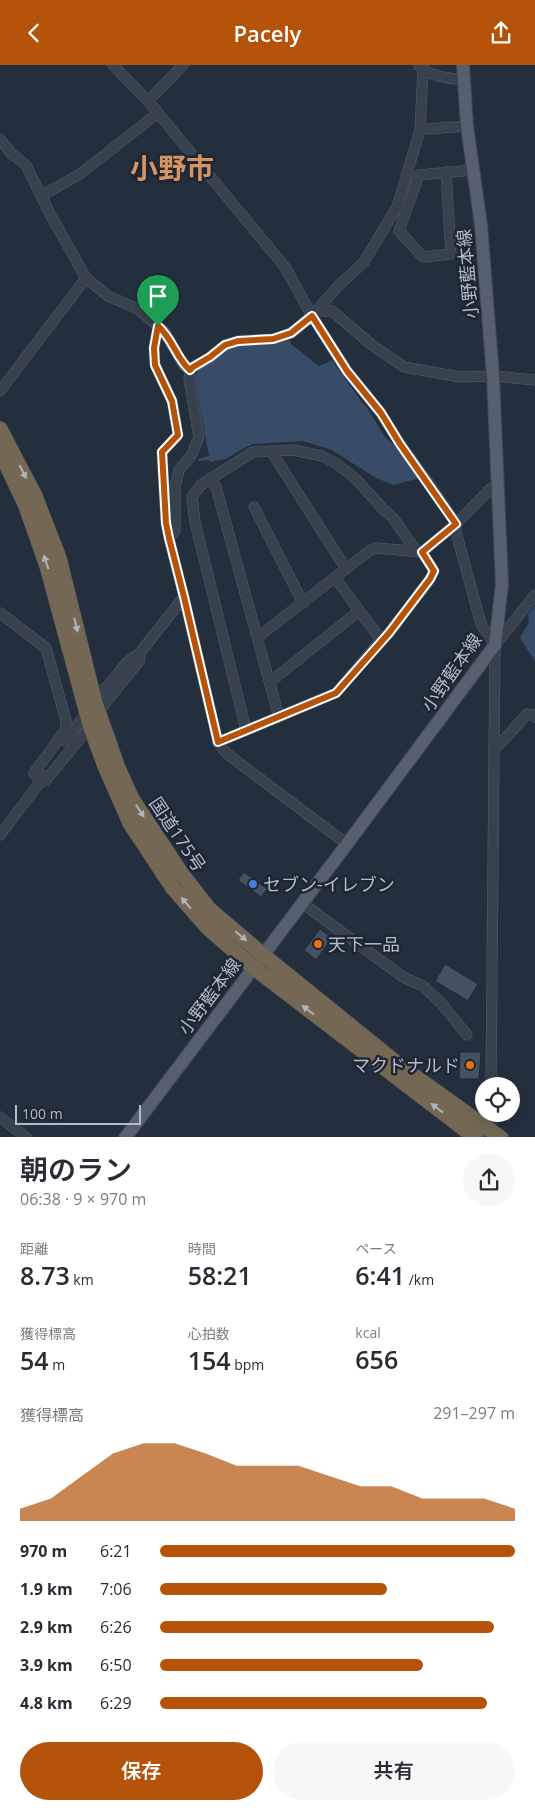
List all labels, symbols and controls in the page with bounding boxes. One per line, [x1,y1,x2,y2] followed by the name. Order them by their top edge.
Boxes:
[234,18,301,48] text: Pacely
[20,19,48,47] icon: back
[487,19,515,47] icon: share
[130,148,214,186] district label: 小野市
[451,228,483,320] street label: 小野藍本線
[137,275,179,326] pin
[144,282,172,310] icon: arrive
[19,465,27,479] one-way arrow
[42,554,49,569] one-way arrow
[72,618,80,633] one-way arrow
[415,628,487,716] street label: 小野藍本線
[144,792,212,876] street label: 国道175号
[135,804,144,818] one-way arrow
[263,872,395,896] place label: セブン-イレブン
[247,878,259,890] marker: セブン-イレブン
[180,897,192,909] one-way arrow
[234,931,247,942] one-way arrow
[328,932,400,956] place label: 天下一品
[312,938,324,950] marker: 天下一品
[172,953,246,1039] street label: 小野藍本線
[302,1004,315,1015] one-way arrow
[352,1053,460,1077] place label: マクドナルド
[464,1059,476,1071] marker: マクドナルド
[475,1077,520,1122] map controls
[475,1077,520,1122] button: locate
[15,1103,141,1126] scale bar
[430,1103,444,1113] one-way arrow
[22,1104,63,1123] text: 100 m
[20,1150,132,1188] text: 朝のラン
[463,1154,515,1206] button: share
[20,1188,146,1210] text: 06:38 · 9 × 970 m
[20,1239,48,1258] text: 距離
[188,1239,216,1258] text: 時間
[355,1239,397,1258] text: ペース
[20,1258,70,1292] text: 8.73
[188,1258,252,1292] text: 58:21
[355,1258,405,1292] text: 6:41
[70,1270,94,1289] text: km
[405,1270,434,1289] text: /km
[355,1323,381,1342] text: kcal
[20,1324,76,1343] text: 獲得標高
[188,1324,230,1343] text: 心拍数
[355,1342,398,1376] text: 656
[20,1343,49,1377] text: 54
[188,1343,231,1377] text: 154
[49,1355,65,1374] text: m
[231,1355,264,1374] text: bpm
[433,1402,515,1424] text: 291–297 m
[20,1404,84,1426] text: 獲得標高
[20,1540,67,1562] text: 970 m
[100,1540,132,1562] text: 6:21
[20,1578,73,1600] text: 1.9 km
[100,1578,132,1600] text: 7:06
[20,1616,73,1638] text: 2.9 km
[100,1616,132,1638] text: 6:26
[20,1654,73,1676] text: 3.9 km
[100,1654,132,1676] text: 6:50
[20,1692,73,1714] text: 4.8 km
[100,1692,132,1714] text: 6:29
[20,1742,263,1800] button: 保存
[273,1742,515,1800] button: 共有

